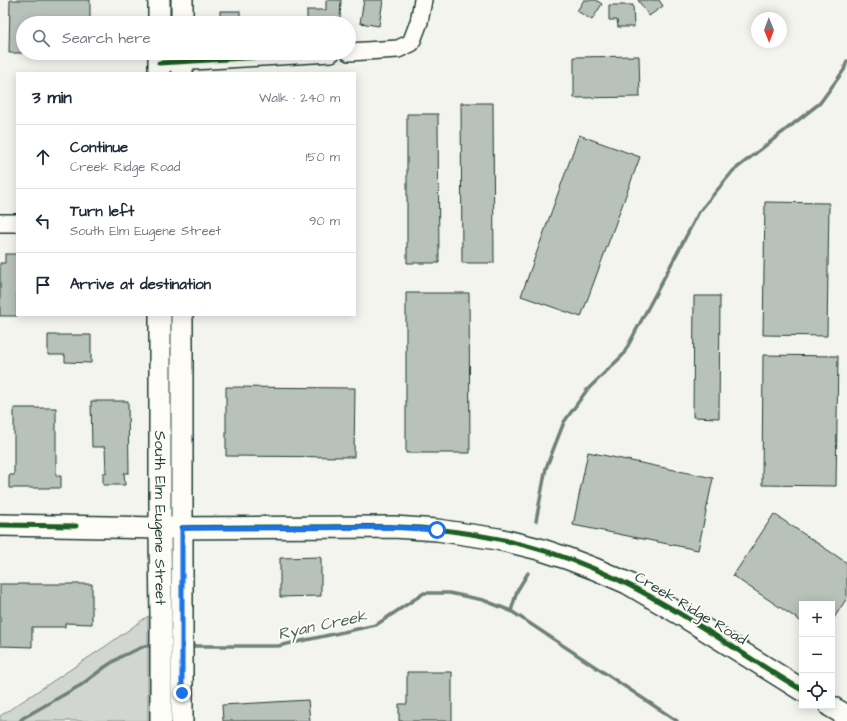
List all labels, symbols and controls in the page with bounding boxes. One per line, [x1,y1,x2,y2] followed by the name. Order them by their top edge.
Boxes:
[751,12,787,48] north arrow
[16,16,356,60] search box
[30,27,52,49] icon: search
[62,28,151,49] text: Search here
[32,86,72,110] text: 3 min
[259,89,340,107] text: Walk · 240 m
[70,137,128,158] text: Continue
[32,146,54,168] icon: ahead
[306,148,340,166] text: 150 m
[70,158,180,176] text: Creek Ridge Road
[70,201,134,222] text: Turn left
[32,210,54,232] icon: left
[309,212,340,230] text: 90 m
[70,222,221,240] text: South Elm Eugene Street
[32,274,54,296] icon: arrive
[70,274,211,295] text: Arrive at destination
[148,431,171,605] street label: South Elm Eugene Street
[428,521,446,539] route start
[630,567,751,651] street label: Creek Ridge Road
[799,601,835,709] map controls
[799,601,835,637] button: +
[276,605,370,646] water label: Ryan Creek
[799,637,835,673] button: −
[799,673,835,709] button: locate
[173,684,191,702] route end

